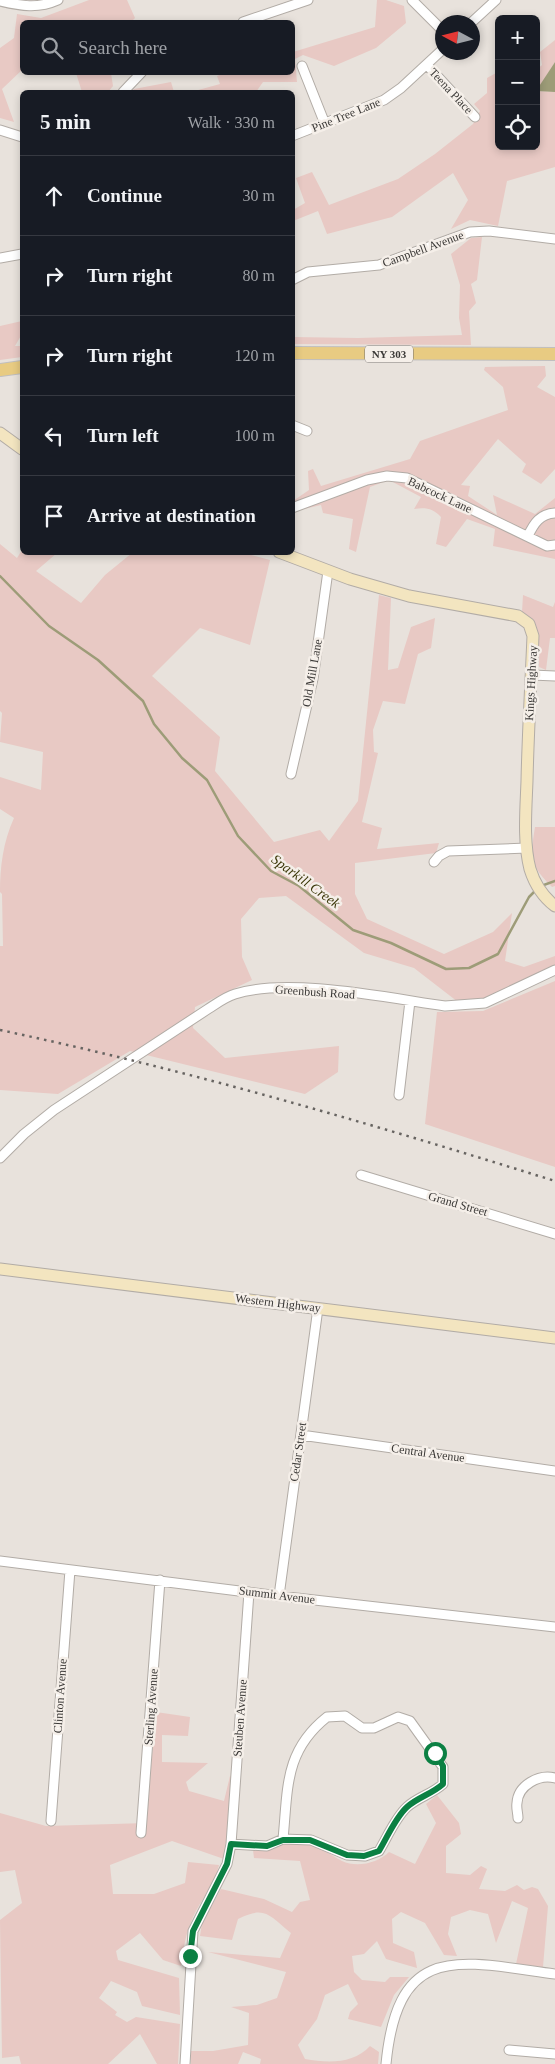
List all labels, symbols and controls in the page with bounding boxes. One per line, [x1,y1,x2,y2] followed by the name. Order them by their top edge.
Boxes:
[435,15,480,60] north arrow
[495,15,540,150] map controls
[495,15,540,60] button: +
[20,20,295,75] search box
[38,34,66,62] icon: search
[78,37,167,58] text: Search here
[495,60,540,105] button: −
[426,65,476,117] street label: Teena Place
[310,95,382,135] street label: Pine Tree Lane
[495,105,540,150] button: locate
[40,110,91,134] text: 5 min
[188,114,275,131] text: Walk · 330 m
[40,182,68,210] icon: ahead
[87,185,162,206] text: Continue
[243,187,275,204] text: 30 m
[380,228,466,270] street label: Campbell Avenue
[40,262,68,290] icon: right
[87,265,172,286] text: Turn right
[243,267,275,284] text: 80 m
[40,342,68,370] icon: right
[87,345,172,366] text: Turn right
[365,346,413,362] road number: NY 303
[235,347,275,364] text: 120 m
[40,422,68,450] icon: left
[87,425,159,446] text: Turn left
[235,427,275,444] text: 100 m
[406,474,474,516] street label: Babcock Lane
[40,502,68,530] icon: arrive
[87,505,256,526] text: Arrive at destination
[299,638,325,708] street label: Old Mill Lane
[522,645,540,721] street label: Kings Highway
[269,852,343,912] water label: Sparkill Creek
[274,982,356,1002] street label: Greenbush Road
[427,1189,490,1219] street label: Grand Street
[234,1291,322,1315] street label: Western Highway
[287,1421,309,1483] street label: Cedar Street
[390,1441,466,1465] street label: Central Avenue
[238,1583,316,1607] street label: Summit Avenue
[50,1658,70,1734] street label: Clinton Avenue
[141,1668,161,1746] street label: Sterling Avenue
[230,1679,250,1757] street label: Steuben Avenue
[424,1742,447,1765] route start
[179,1945,202,1968] route end

